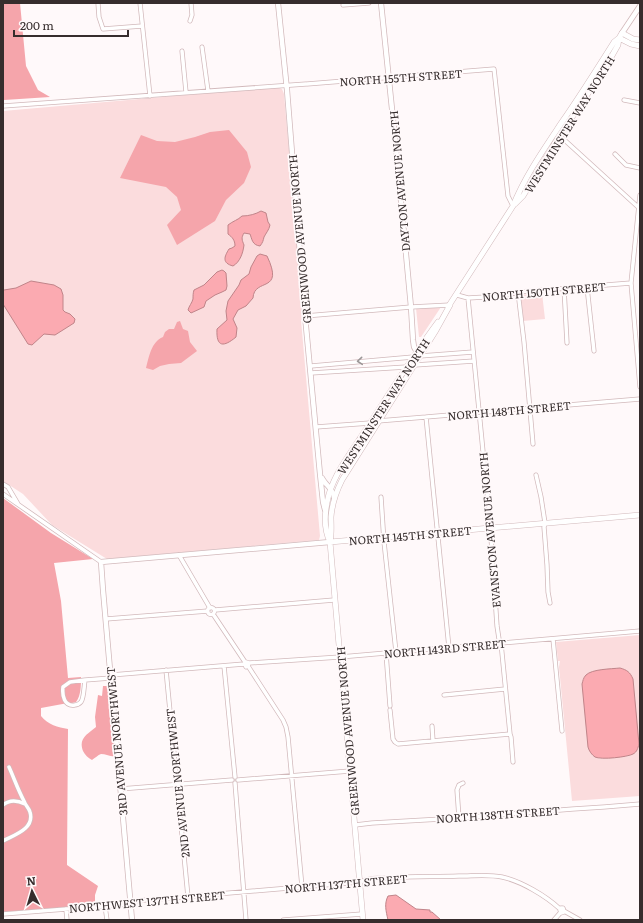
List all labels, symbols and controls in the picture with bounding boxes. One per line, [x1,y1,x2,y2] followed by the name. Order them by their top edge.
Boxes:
[14,12,128,38] scale bar
[20,16,54,34] text: 200 m
[520,52,618,196] street label: WESTMINSTER WAY NORTH
[339,65,463,89] street label: NORTH 155TH STREET
[385,110,413,252] street label: DAYTON AVENUE NORTH
[284,154,314,324] street label: GREENWOOD AVENUE NORTH
[481,278,607,304] street label: NORTH 150TH STREET
[333,335,433,477] street label: WESTMINSTER WAY NORTH
[357,357,363,366] one-way arrow
[447,397,571,423] street label: NORTH 148TH STREET
[474,451,504,609] street label: EVANSTON AVENUE NORTH
[348,522,472,548] street label: NORTH 145TH STREET
[383,635,507,661] street label: NORTH 143RD STREET
[332,646,362,816] street label: GREENWOOD AVENUE NORTH
[102,666,130,816] street label: 3RD AVENUE NORTHWEST
[161,708,193,858] street label: 2ND AVENUE NORTHWEST
[435,802,561,826] street label: NORTH 138TH STREET
[284,870,408,896] street label: NORTH 137TH STREET
[12,871,52,911] north arrow
[26,872,36,888] text: N
[68,886,226,916] street label: NORTHWEST 137TH STREET

